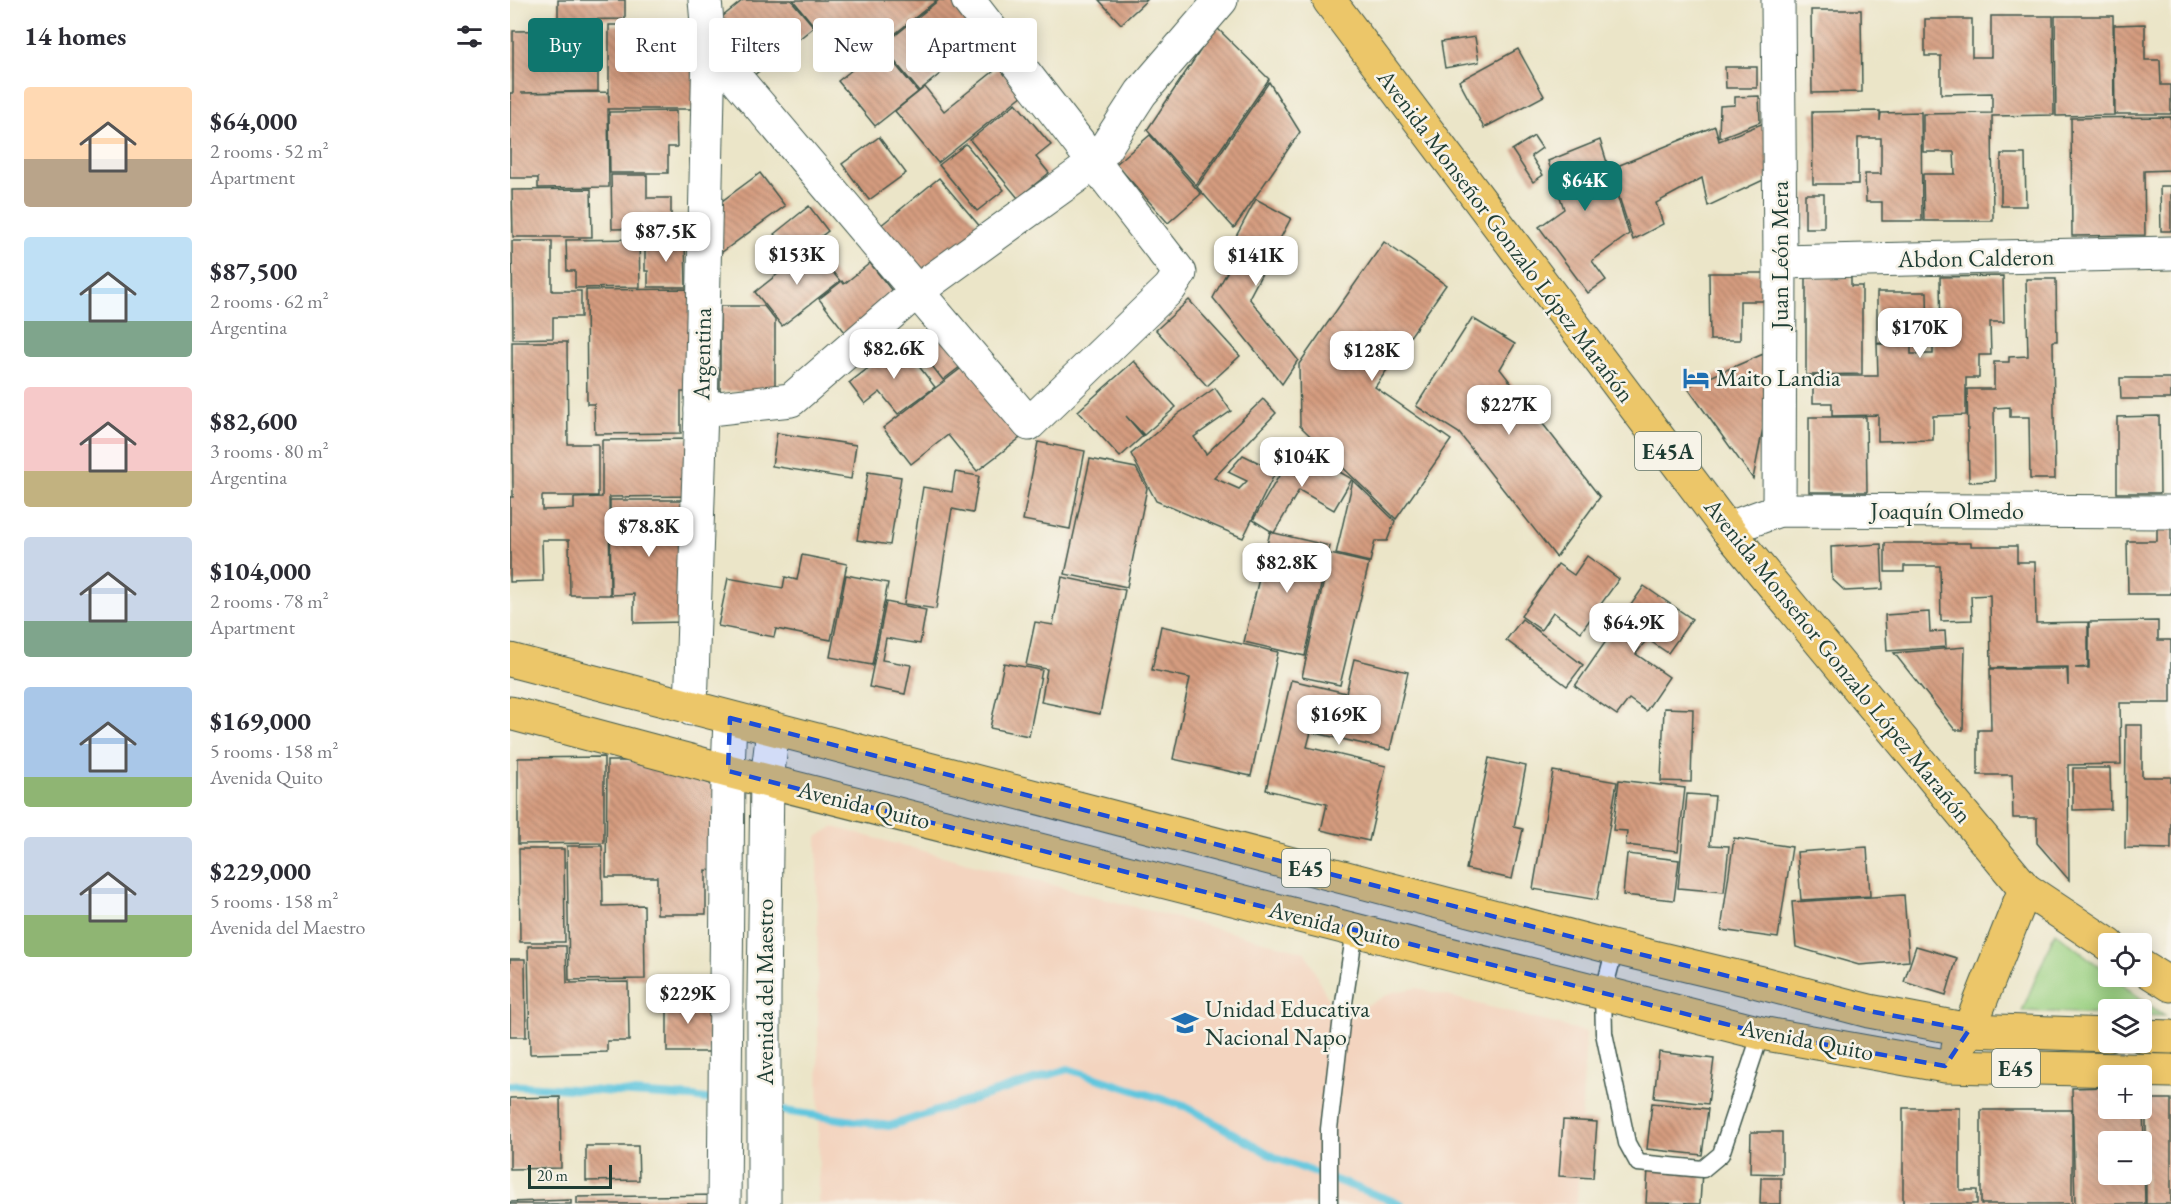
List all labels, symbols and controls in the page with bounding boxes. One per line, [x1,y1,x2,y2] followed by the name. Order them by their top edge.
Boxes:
[528,18,603,72] chip: Buy
[615,18,697,72] chip: Rent
[709,18,801,72] chip: Filters
[813,18,894,72] chip: New
[906,18,1037,72] chip: Apartment
[24,19,126,53] text: 14 homes
[453,20,486,53] icon: filters
[1370,62,1642,409] street label: Avenida Monseñor Gonzalo López Marañón
[210,104,297,138] text: $64,000
[72,111,144,183] icon: home
[210,138,329,164] text: 2 rooms · 52 m²
[1549,161,1621,212] pin: $64K
[210,164,295,190] text: Apartment
[1562,167,1608,193] text: $64K
[1764,180,1795,331] street label: Juan León Mera
[617,212,715,263] pin: $87.5K
[635,218,697,244] text: $87.5K
[755,235,839,286] pin: $153K
[1214,236,1298,287] pin: $141K
[769,241,825,267] text: $153K
[1896,241,2055,274] street label: Abdon Calderon
[1228,242,1284,268] text: $141K
[210,254,297,288] text: $87,500
[72,261,144,333] icon: home
[210,288,329,314] text: 2 rooms · 62 m²
[685,307,718,402] street label: Argentina
[1878,308,1962,359] pin: $170K
[210,314,287,340] text: Argentina
[1892,314,1948,340] text: $170K
[845,329,943,380] pin: $82.6K
[1330,331,1414,382] pin: $128K
[863,335,925,361] text: $82.6K
[1344,337,1400,363] text: $128K
[1716,362,1841,393] place label: Maito Landia
[1681,363,1711,393] hotel icon: Maito Landia
[1467,385,1551,436] pin: $227K
[1481,391,1537,417] text: $227K
[210,404,297,438] text: $82,600
[72,411,144,483] icon: home
[1635,432,1701,470] road number: E45A
[1260,437,1344,488] pin: $104K
[210,438,329,464] text: 3 rooms · 80 m²
[1274,443,1330,469] text: $104K
[210,464,287,490] text: Argentina
[1697,491,1980,830] street label: Avenida Monseñor Gonzalo López Marañón
[1868,495,2024,526] street label: Joaquín Olmedo
[600,507,698,558] pin: $78.8K
[618,513,680,539] text: $78.8K
[1238,543,1336,594] pin: $82.8K
[1256,549,1318,575] text: $82.8K
[210,554,311,588] text: $104,000
[72,561,144,633] icon: home
[210,588,329,614] text: 2 rooms · 78 m²
[1585,603,1683,654] pin: $64.9K
[1603,609,1665,635] text: $64.9K
[210,614,295,640] text: Apartment
[1297,695,1381,746] pin: $169K
[1311,701,1367,727] text: $169K
[210,704,311,738] text: $169,000
[72,711,144,783] icon: home
[210,738,338,764] text: 5 rooms · 158 m²
[210,764,323,790] text: Avenida Quito
[794,773,934,836] street label: Avenida Quito
[1282,849,1330,887] road number: E45
[210,854,311,888] text: $229,000
[72,861,144,933] icon: home
[210,888,338,914] text: 5 rooms · 158 m²
[1265,893,1405,956] street label: Avenida Quito
[749,899,780,1086] street label: Avenida del Maestro
[210,914,366,940] text: Avenida del Maestro
[2098,933,2152,1185] map controls
[2098,933,2152,987] button: locate
[646,974,730,1025] pin: $229K
[660,980,716,1006] text: $229K
[1205,993,1370,1052] place label: Unidad Educativa Nacional Napo
[2098,999,2152,1053] button: layers
[1170,1008,1200,1038] school or university icon: Unidad Educativa Nacional Napo
[1737,1011,1877,1068] street label: Avenida Quito
[1992,1049,2040,1087] road number: E45
[2098,1065,2152,1119] button: +
[2098,1131,2152,1185] button: −
[528,1162,612,1190] scale bar
[537,1165,568,1186] text: 20 m

